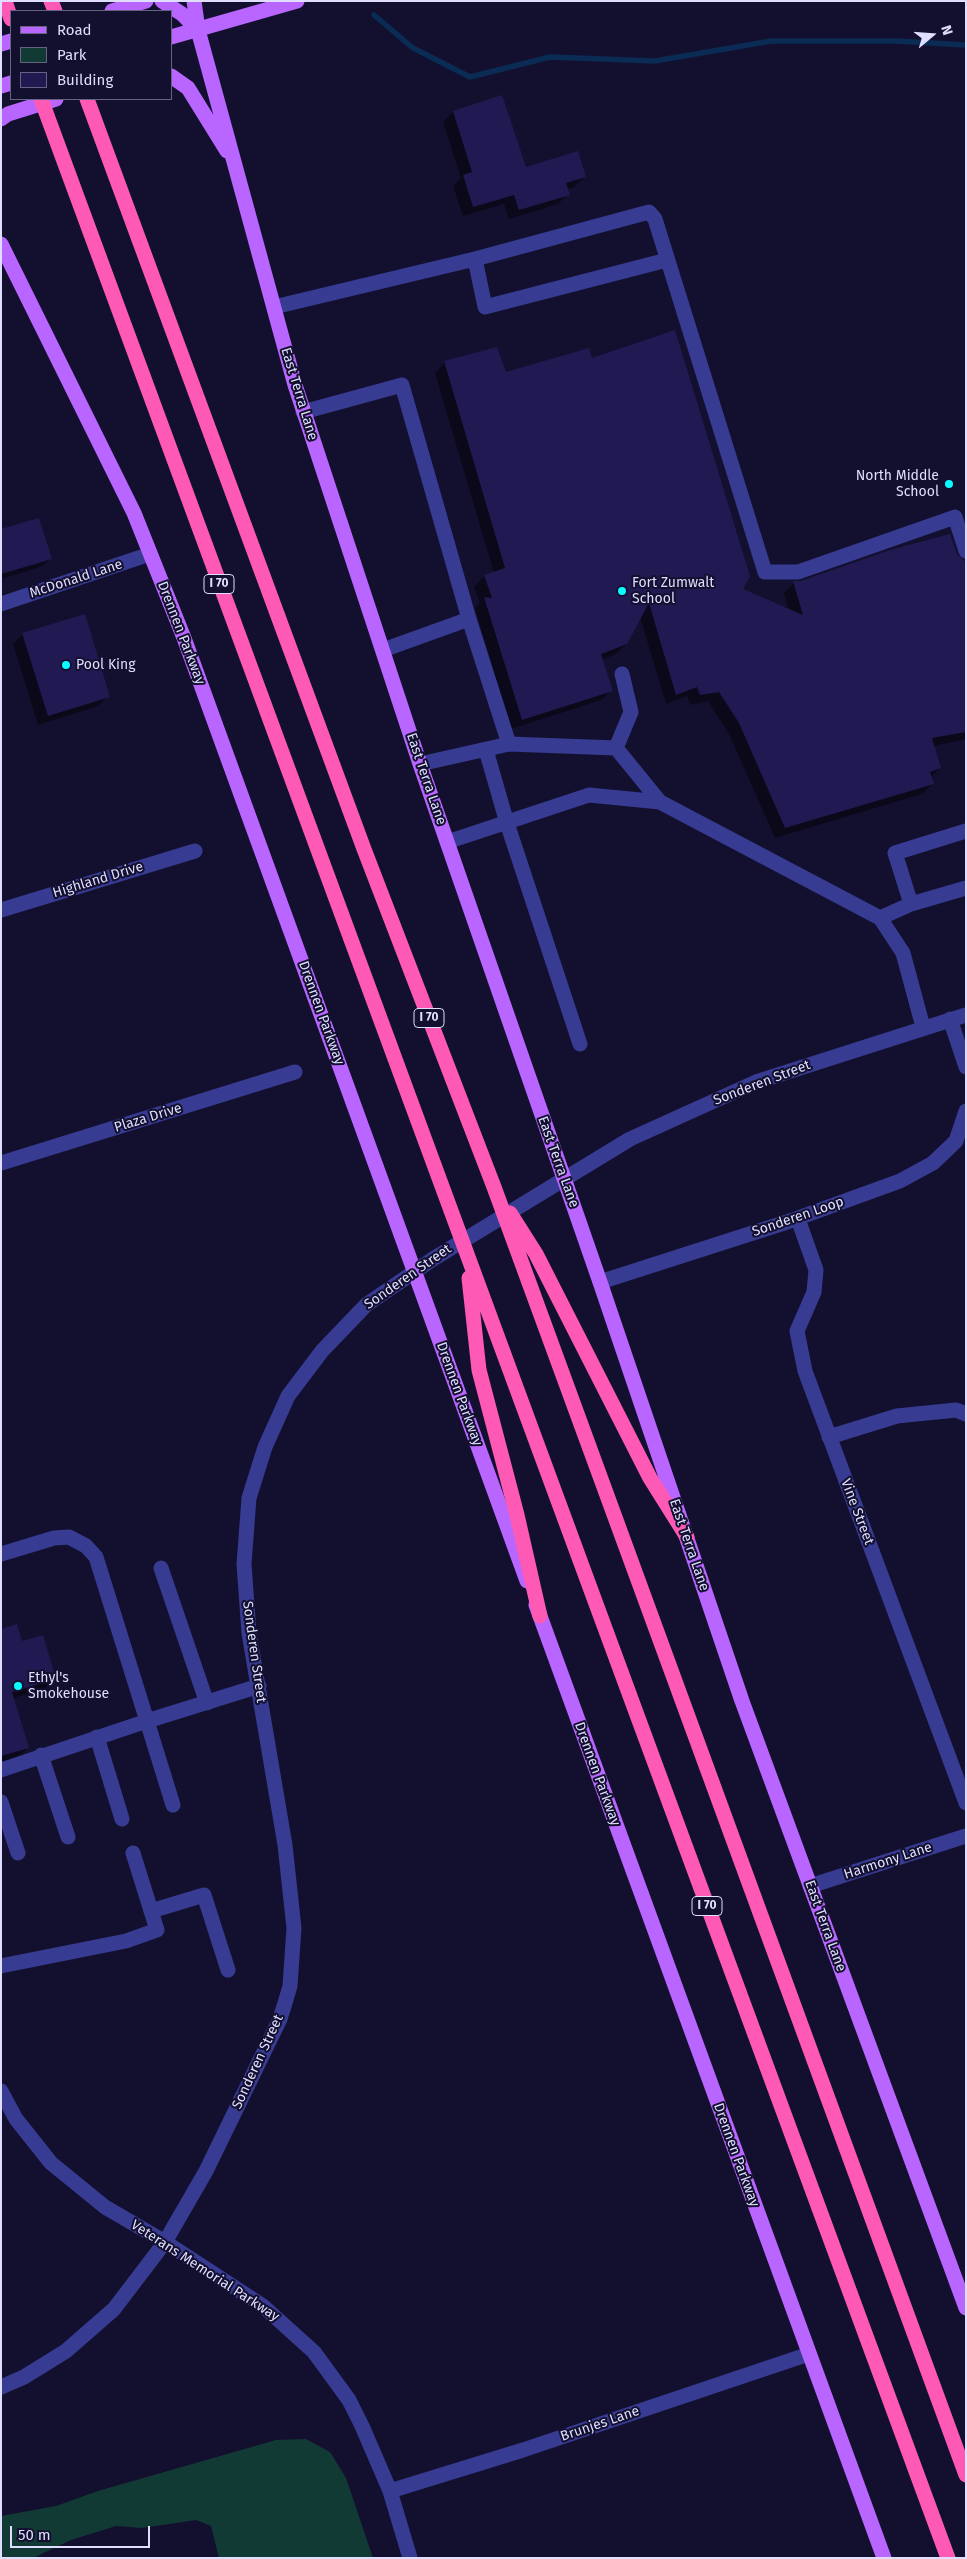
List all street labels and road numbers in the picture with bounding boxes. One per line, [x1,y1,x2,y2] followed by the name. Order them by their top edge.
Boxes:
[277,346,321,442] street label: East Terra Lane
[27,556,125,602] street label: McDonald Lane
[204,574,234,594] road number: I 70
[154,579,208,687] street label: Drennen Parkway
[402,731,450,827] street label: East Terra Lane
[51,858,145,902] street label: Highland Drive
[294,959,348,1067] street label: Drennen Parkway
[414,1008,444,1028] road number: I 70
[711,1057,813,1109] street label: Sonderen Street
[112,1100,184,1136] street label: Plaza Drive
[534,1114,582,1210] street label: East Terra Lane
[750,1193,846,1241] street label: Sonderen Loop
[361,1241,455,1313] street label: Sonderen Street
[432,1340,486,1448] street label: Drennen Parkway
[837,1477,877,1547] street label: Vine Street
[665,1497,713,1593] street label: East Terra Lane
[239,1600,269,1704] street label: Sonderen Street
[570,1720,624,1828] street label: Drennen Parkway
[842,1839,934,1883] street label: Harmony Lane
[801,1878,849,1974] street label: East Terra Lane
[692,1896,722,1915] road number: I 70
[229,2012,287,2112] street label: Sonderen Street
[709,2101,763,2209] street label: Drennen Parkway
[128,2217,282,2325] street label: Veterans Memorial Parkway
[558,2403,642,2445] street label: Brunjes Lane

